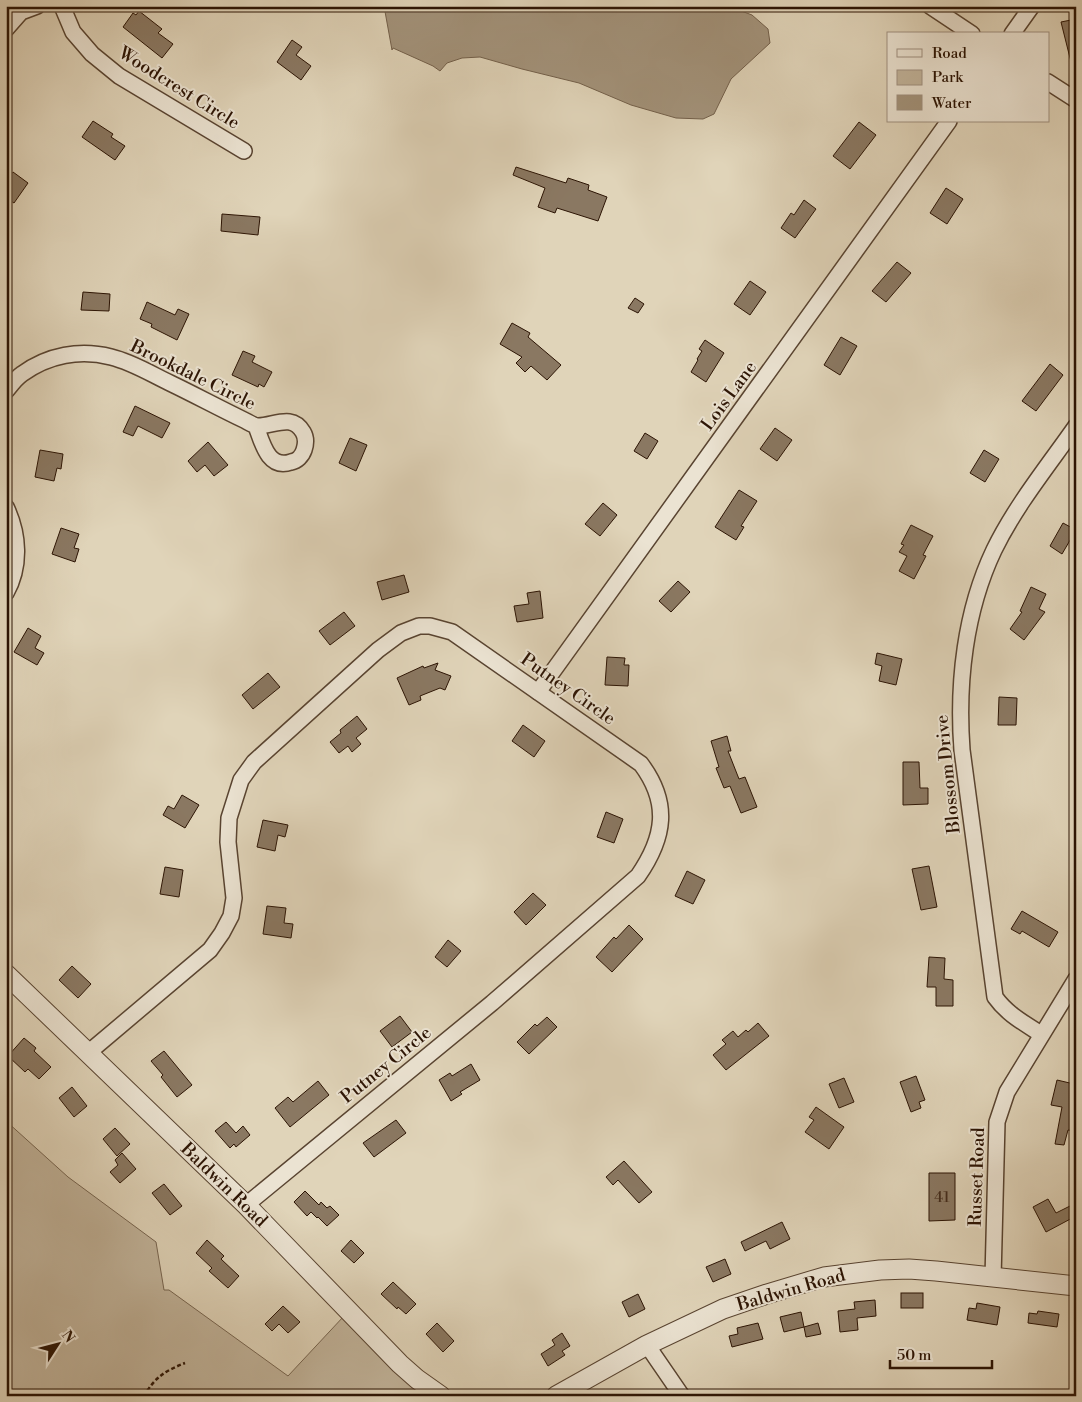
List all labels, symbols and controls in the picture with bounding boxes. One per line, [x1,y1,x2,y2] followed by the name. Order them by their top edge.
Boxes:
[887,32,1050,122] legend
[113,41,244,135] street label: Woodcrest Circle
[932,44,967,63] text: Road
[932,68,964,87] text: Park
[931,94,972,113] text: Water
[126,334,259,415] street label: Brookdale Circle
[696,357,762,435] street label: Lois Lane
[516,648,620,730] street label: Putney Circle
[930,713,966,836] street label: Blossom Drive
[336,1021,436,1109] street label: Putney Circle
[964,1126,990,1227] street label: Russet Road
[175,1137,273,1233] street label: Baldwin Road
[934,1188,950,1207] house number: 41
[733,1263,849,1317] street label: Baldwin Road
[32,1320,82,1370] north arrow
[57,1327,78,1347] text: N
[890,1337,992,1369] scale bar
[897,1346,931,1365] text: 50 m

